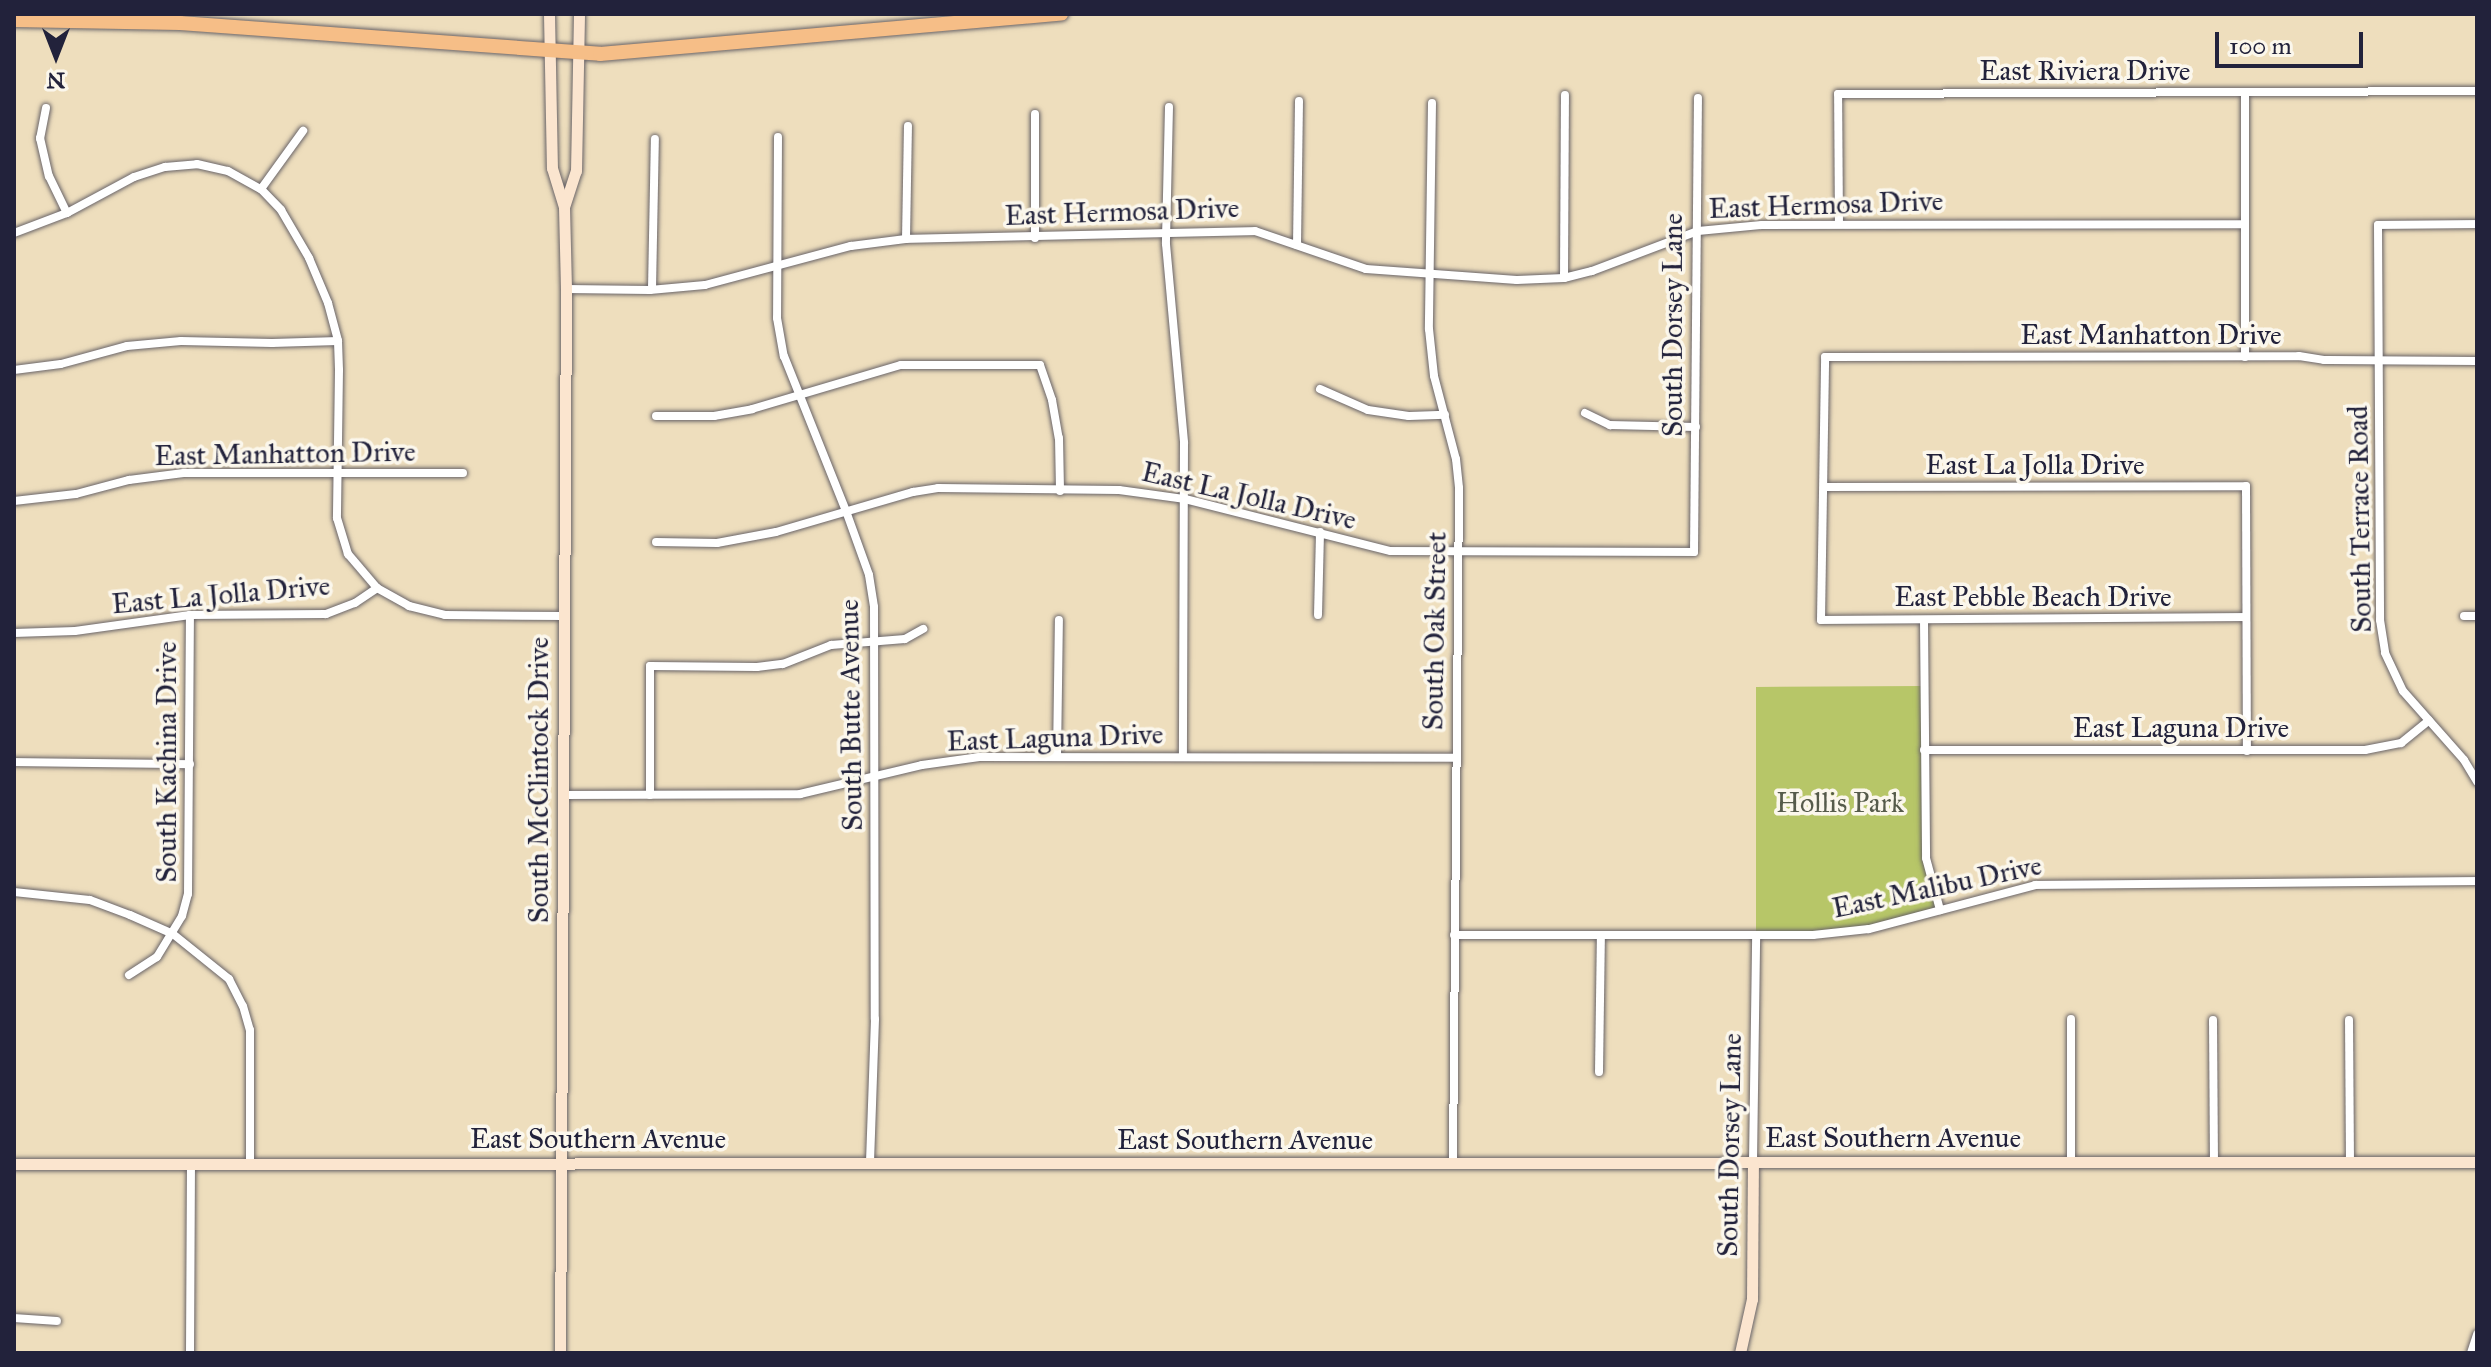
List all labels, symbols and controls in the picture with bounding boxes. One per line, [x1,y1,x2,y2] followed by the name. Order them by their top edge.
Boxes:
[16,16,96,96] north arrow
[2219,16,2367,66] scale bar
[2229,31,2292,61] text: 100 m
[1980,54,2190,88] street label: East Riviera Drive
[47,67,65,94] text: N
[1708,184,1944,226] street label: East Hermosa Drive
[1004,191,1240,233] street label: East Hermosa Drive
[1656,213,1690,437] street label: South Dorsey Lane
[2020,318,2282,352] street label: East Manhatton Drive
[2341,405,2379,633] street label: South Terrace Road
[154,435,416,473] street label: East Manhatton Drive
[1925,448,2145,482] street label: East La Jolla Drive
[1138,455,1360,537] street label: East La Jolla Drive
[1416,531,1454,731] street label: South Oak Street
[110,569,332,621] street label: East La Jolla Drive
[1894,580,2172,614] street label: East Pebble Beach Drive
[832,599,870,831] street label: South Butte Avenue
[522,637,556,923] street label: South McClintock Drive
[150,641,184,883] street label: South Kachina Drive
[2073,711,2289,745] street label: East Laguna Drive
[946,717,1164,759] street label: East Laguna Drive
[1776,786,1904,820] park label: Hollis Park
[1829,848,2045,926] street label: East Malibu Drive
[1711,1033,1749,1257] street label: South Dorsey Lane
[1765,1121,2021,1155] street label: East Southern Avenue
[470,1122,726,1156] street label: East Southern Avenue
[1117,1123,1373,1157] street label: East Southern Avenue

